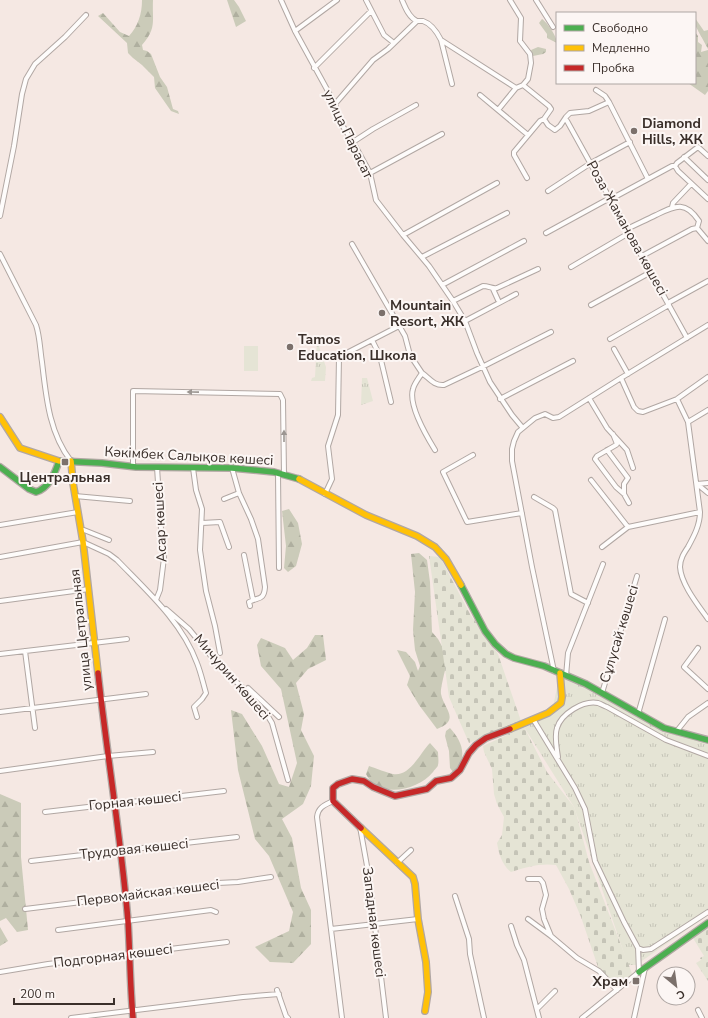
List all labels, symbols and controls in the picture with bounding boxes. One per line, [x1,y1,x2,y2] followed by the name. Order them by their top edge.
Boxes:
[556,12,696,84] legend
[592,20,648,36] text: Свободно
[592,40,650,56] text: Медленно
[592,60,635,76] text: Пробка
[318,86,378,182] street label: улица Парасат
[642,114,703,149] place label: Diamond Hills, ЖК
[629,126,639,136] marker: Diamond Hills, ЖК
[582,157,672,299] street label: Роза Жаманова көшесі
[390,296,465,331] place label: Mountain Resort, ЖК
[377,308,387,318] marker: Mountain Resort, ЖК
[298,330,417,365] place label: Tamos Education, Школа
[285,342,295,352] marker: Tamos Education, Школа
[186,389,199,395] one-way arrow
[281,429,287,442] one-way arrow
[104,442,274,470] street label: Кәкімбек Салықов көшесі
[60,457,70,467] marker: Центральная
[19,468,111,487] place label: Центральная
[148,481,172,563] street label: Асар көшесі
[65,568,97,692] street label: улица Цетральная
[595,583,643,685] street label: Сұлусай көшесі
[190,630,274,724] street label: Мичурин көшесі
[88,787,182,815] street label: Горная көшесі
[79,834,189,864] street label: Трудовая көшесі
[358,866,390,978] street label: Западная көшесі
[75,875,221,911] street label: Первомайская көшесі
[52,939,174,973] street label: Подгорная көшесі
[656,966,696,1006] north arrow
[592,972,628,991] place label: Храм
[631,976,641,986] marker: Храм
[14,980,114,1006] scale bar
[20,986,55,1002] text: 200 m
[673,986,688,1003] text: С

